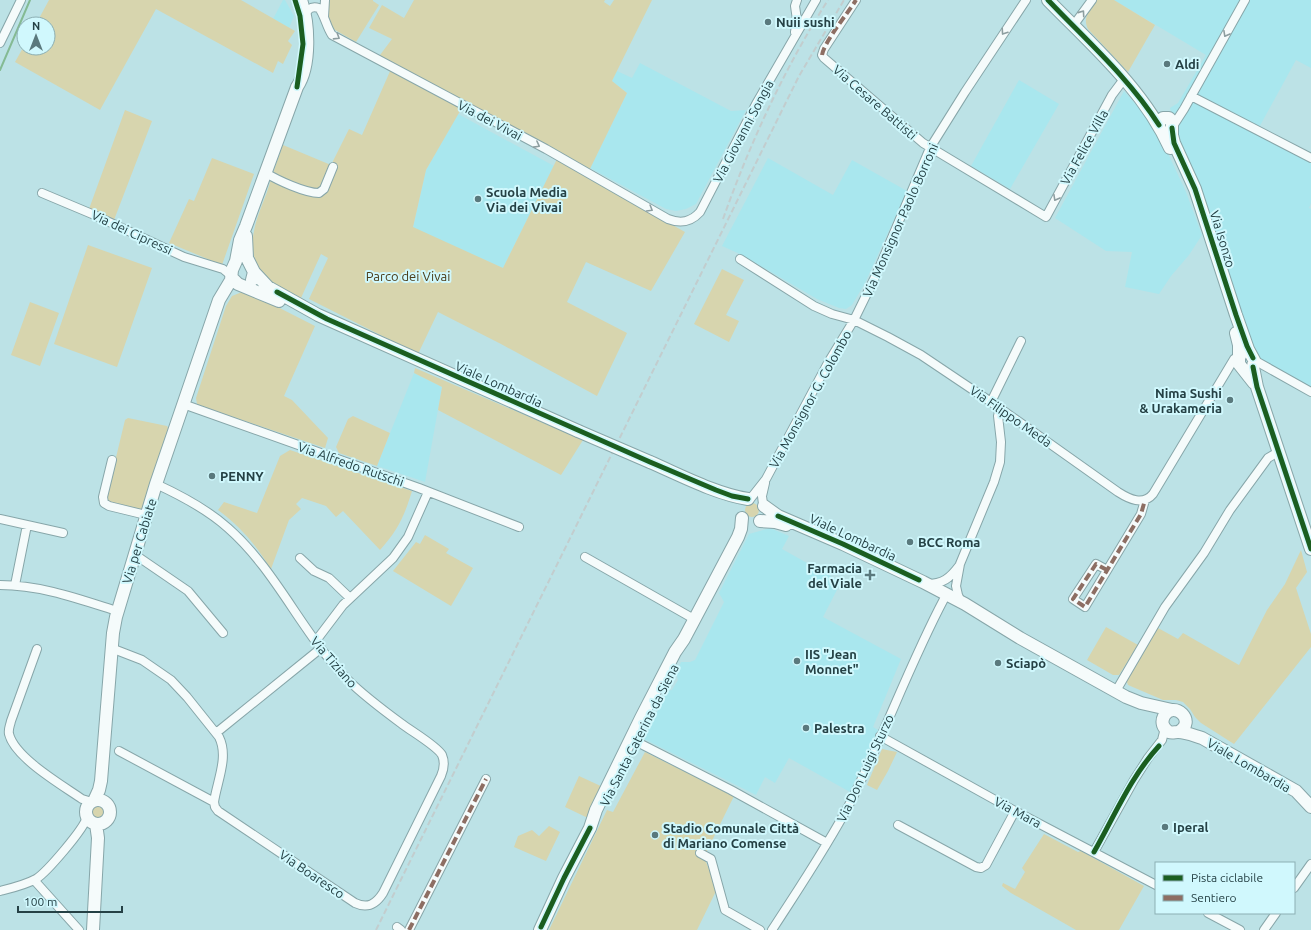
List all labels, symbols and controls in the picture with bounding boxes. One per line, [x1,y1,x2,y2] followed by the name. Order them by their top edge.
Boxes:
[1077,10,1085,17] one-way arrow
[776,15,835,29] place label: Nuii sushi
[16,16,56,56] north arrow
[763,17,773,27] marker: Nuii sushi
[32,20,40,32] text: N
[1002,28,1009,35] one-way arrow
[1224,30,1231,37] one-way arrow
[333,32,340,40] one-way arrow
[1175,57,1199,71] place label: Aldi
[1162,59,1172,69] marker: Aldi
[830,62,920,142] street label: Via Cesare Battisti
[710,77,776,185] street label: Via Giovanni Songia
[456,97,524,143] street label: Via dei Vivai
[1058,107,1110,187] street label: Via Felice Villa
[533,140,541,148] one-way arrow
[860,141,940,299] street label: Via Monsignor Paolo Borroni
[486,185,567,214] place label: Scuola Media Via dei Vivai
[473,194,483,204] marker: Scuola Media Via dei Vivai
[1054,194,1061,201] one-way arrow
[646,205,653,212] one-way arrow
[89,207,175,257] street label: Via dei Cipressi
[1208,209,1238,269] street label: Via Isonzo
[366,269,450,283] park label: Parco dei Vivai
[766,328,854,470] street label: Via Monsignor G. Colombo
[453,358,545,410] street label: Viale Lombardia
[967,383,1055,449] street label: Via Filippo Meda
[1140,386,1222,415] place label: Nima Sushi & Urakameria
[1225,395,1235,405] marker: Nima Sushi & Urakameria
[296,439,406,489] street label: Via Alfredo Rutschi
[220,469,264,483] place label: PENNY
[207,471,217,481] marker: PENNY
[119,497,159,585] street label: Via per Cabiate
[807,511,899,563] street label: Viale Lombardia
[918,535,980,549] place label: BCC Roma
[905,537,915,547] marker: BCC Roma
[807,561,862,590] place label: Farmacia del Viale
[865,570,875,580] marker: Farmacia del Viale
[308,634,360,690] street label: Via Tiziano
[805,647,859,676] place label: IIS "Jean Monnet"
[792,656,802,666] marker: IIS "Jean Monnet"
[1006,656,1046,670] place label: Sciapò
[993,658,1003,668] marker: Sciapò
[597,662,681,808] street label: Via Santa Caterina da Siena
[834,712,896,824] street label: Via Don Luigi Sturzo
[814,721,865,735] place label: Palestra
[801,723,811,733] marker: Palestra
[1205,735,1293,795] street label: Viale Lombardia
[992,794,1044,830] street label: Via Mara
[1173,820,1208,834] place label: Iperal
[663,821,799,850] place label: Stadio Comunale Città di Mariano Comense
[1160,822,1170,832] marker: Iperal
[650,830,660,840] marker: Stadio Comunale Città di Mariano Comense
[277,847,347,901] street label: Via Boaresco
[1155,862,1295,914] legend
[1191,871,1263,884] text: Pista ciclabile
[18,888,122,914] scale bar
[1191,891,1237,904] text: Sentiero
[24,895,57,908] text: 100 m

